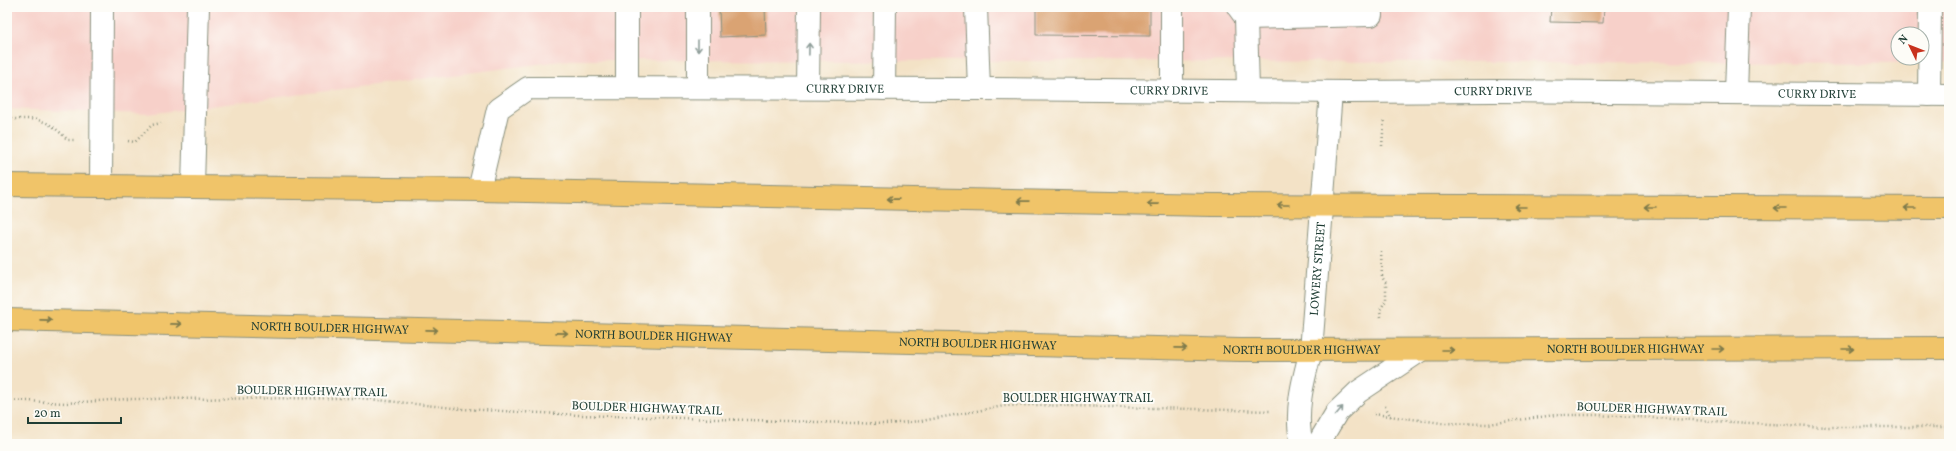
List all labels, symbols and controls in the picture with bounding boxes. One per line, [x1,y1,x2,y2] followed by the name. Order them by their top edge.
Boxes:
[1890,26,1930,66] north arrow
[1896,32,1912,48] text: N
[694,39,702,52] one-way arrow
[805,43,813,56] one-way arrow
[806,82,884,98] street label: CURRY DRIVE
[1130,83,1208,100] street label: CURRY DRIVE
[1454,84,1532,100] street label: CURRY DRIVE
[1778,87,1856,103] street label: CURRY DRIVE
[887,195,900,202] one-way arrow
[1017,198,1030,205] one-way arrow
[1147,200,1160,208] one-way arrow
[1277,201,1290,209] one-way arrow
[1514,203,1527,210] one-way arrow
[1644,203,1657,211] one-way arrow
[1774,204,1787,212] one-way arrow
[1904,204,1917,212] one-way arrow
[1307,221,1330,316] street label: LOWERY STREET
[39,317,52,324] one-way arrow
[251,319,409,339] street label: NORTH BOULDER HIGHWAY
[169,320,182,328] one-way arrow
[425,326,438,334] one-way arrow
[575,327,733,347] street label: NORTH BOULDER HIGHWAY
[555,330,568,337] one-way arrow
[899,335,1057,355] street label: NORTH BOULDER HIGHWAY
[1547,342,1705,358] street label: NORTH BOULDER HIGHWAY
[1222,343,1381,359] street label: NORTH BOULDER HIGHWAY
[1174,345,1187,352] one-way arrow
[1711,345,1724,353] one-way arrow
[1841,345,1854,353] one-way arrow
[1441,346,1454,354] one-way arrow
[237,383,388,401] street label: BOULDER HIGHWAY TRAIL
[1003,391,1154,407] street label: BOULDER HIGHWAY TRAIL
[571,398,723,420] street label: BOULDER HIGHWAY TRAIL
[28,399,121,425] scale bar
[1576,399,1728,421] street label: BOULDER HIGHWAY TRAIL
[34,406,61,422] text: 20 m
[1334,406,1343,417] one-way arrow

